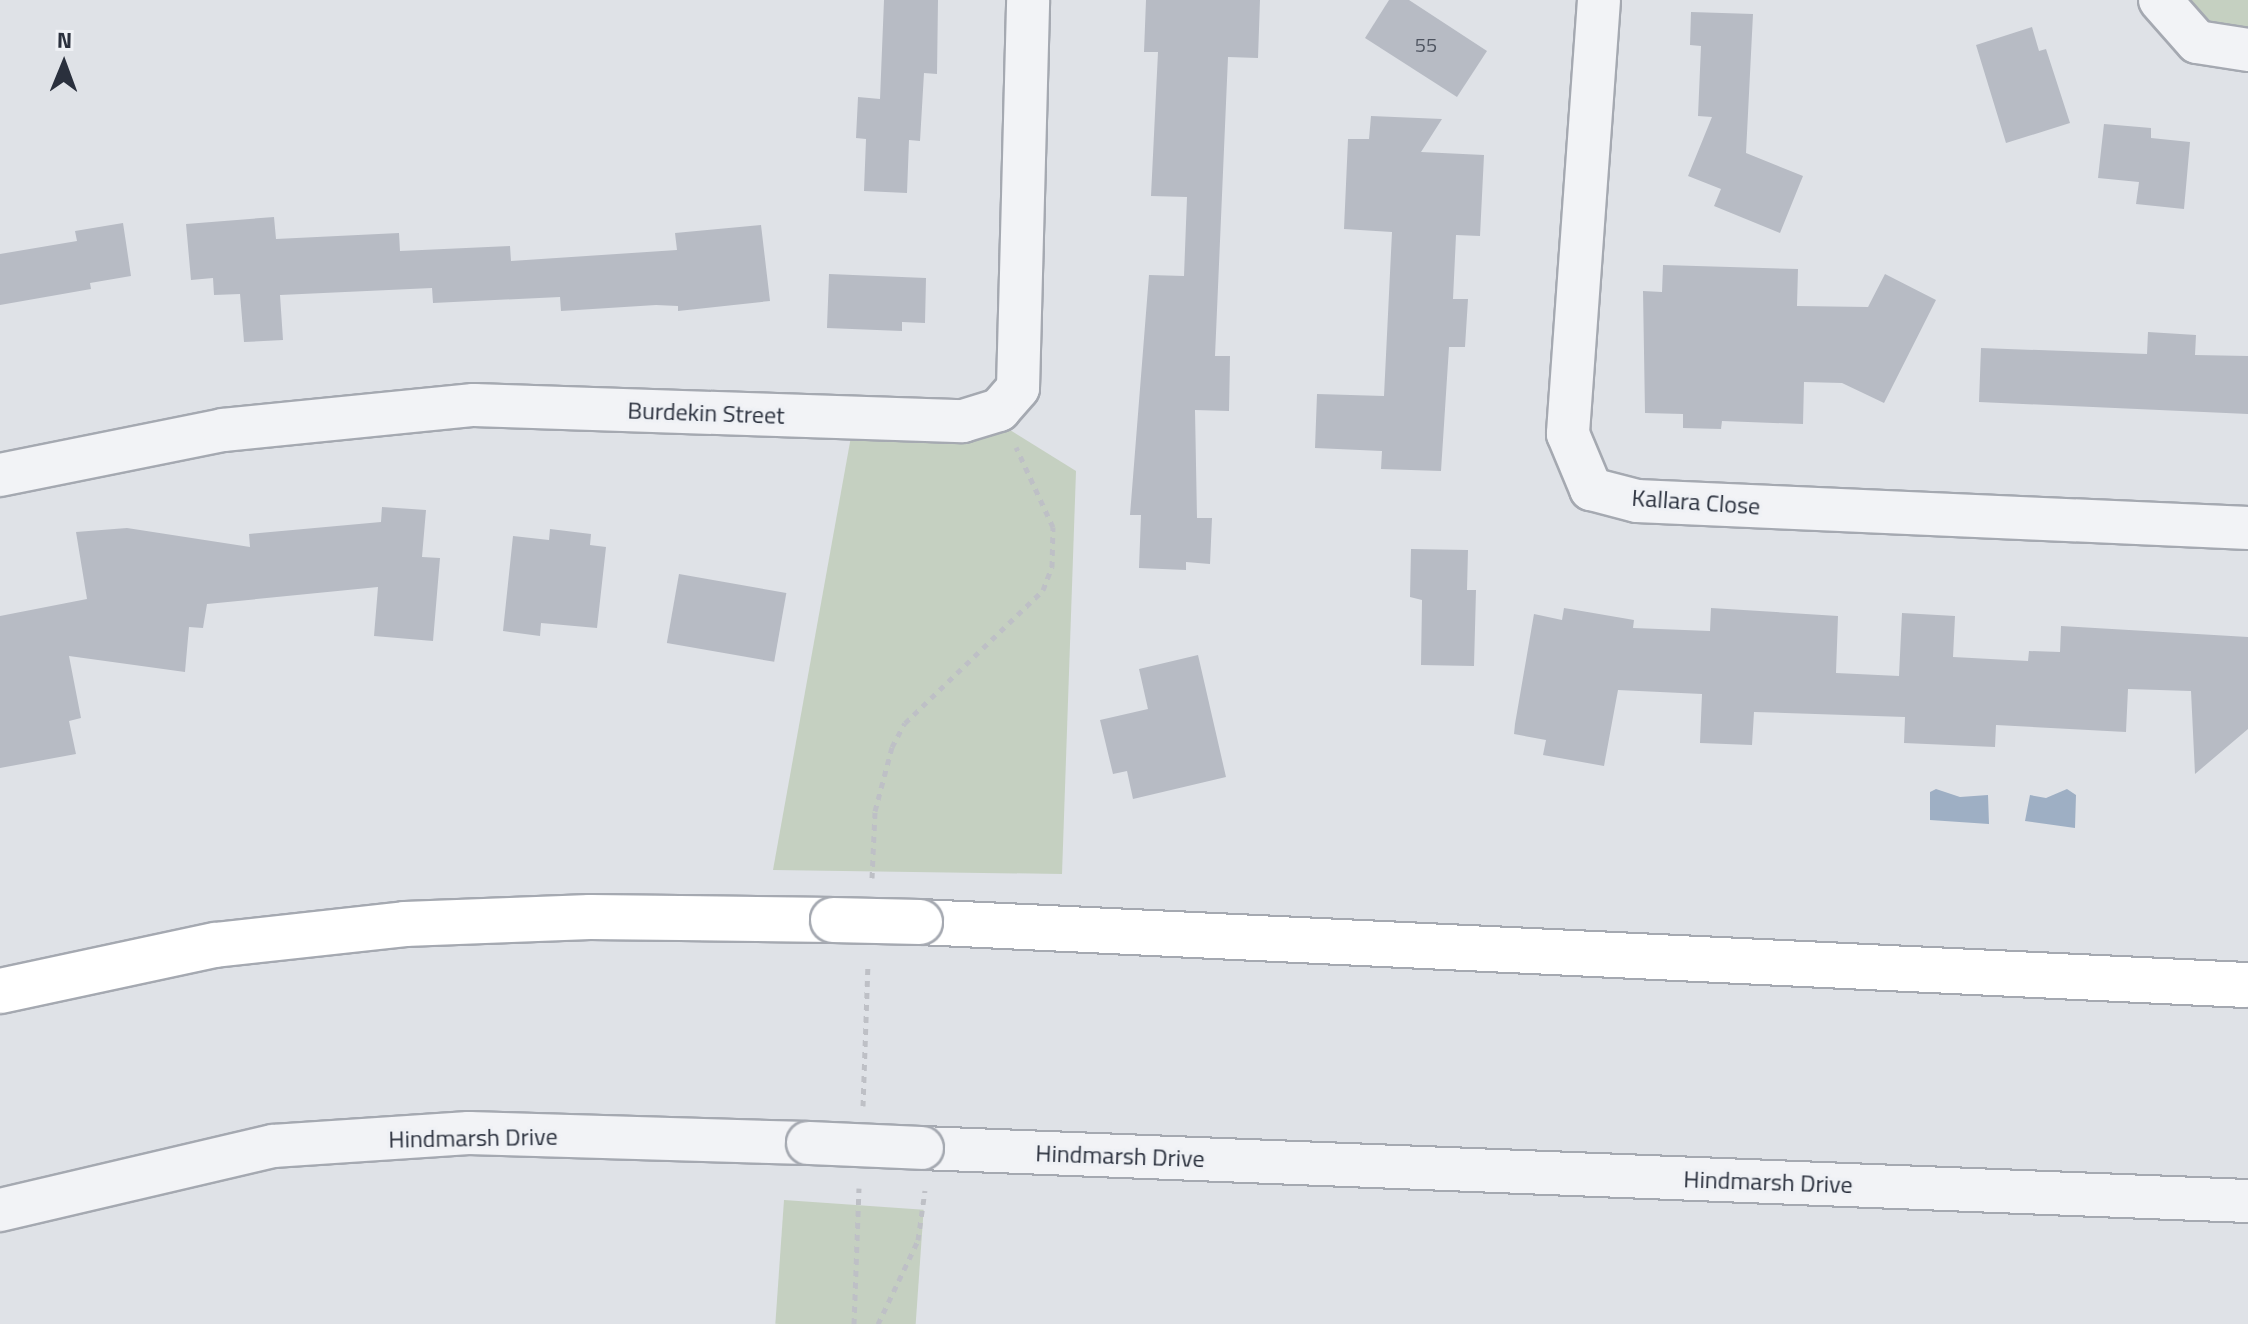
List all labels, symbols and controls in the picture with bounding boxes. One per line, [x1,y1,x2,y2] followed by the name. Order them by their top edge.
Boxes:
[56,23,72,57] text: N
[24,24,104,104] north arrow
[1415,32,1437,56] house number: 55
[627,396,785,430] street label: Burdekin Street
[1631,483,1761,521] street label: Kallara Close
[388,1122,558,1154] street label: Hindmarsh Drive
[1035,1139,1205,1173] street label: Hindmarsh Drive
[1683,1165,1853,1199] street label: Hindmarsh Drive

